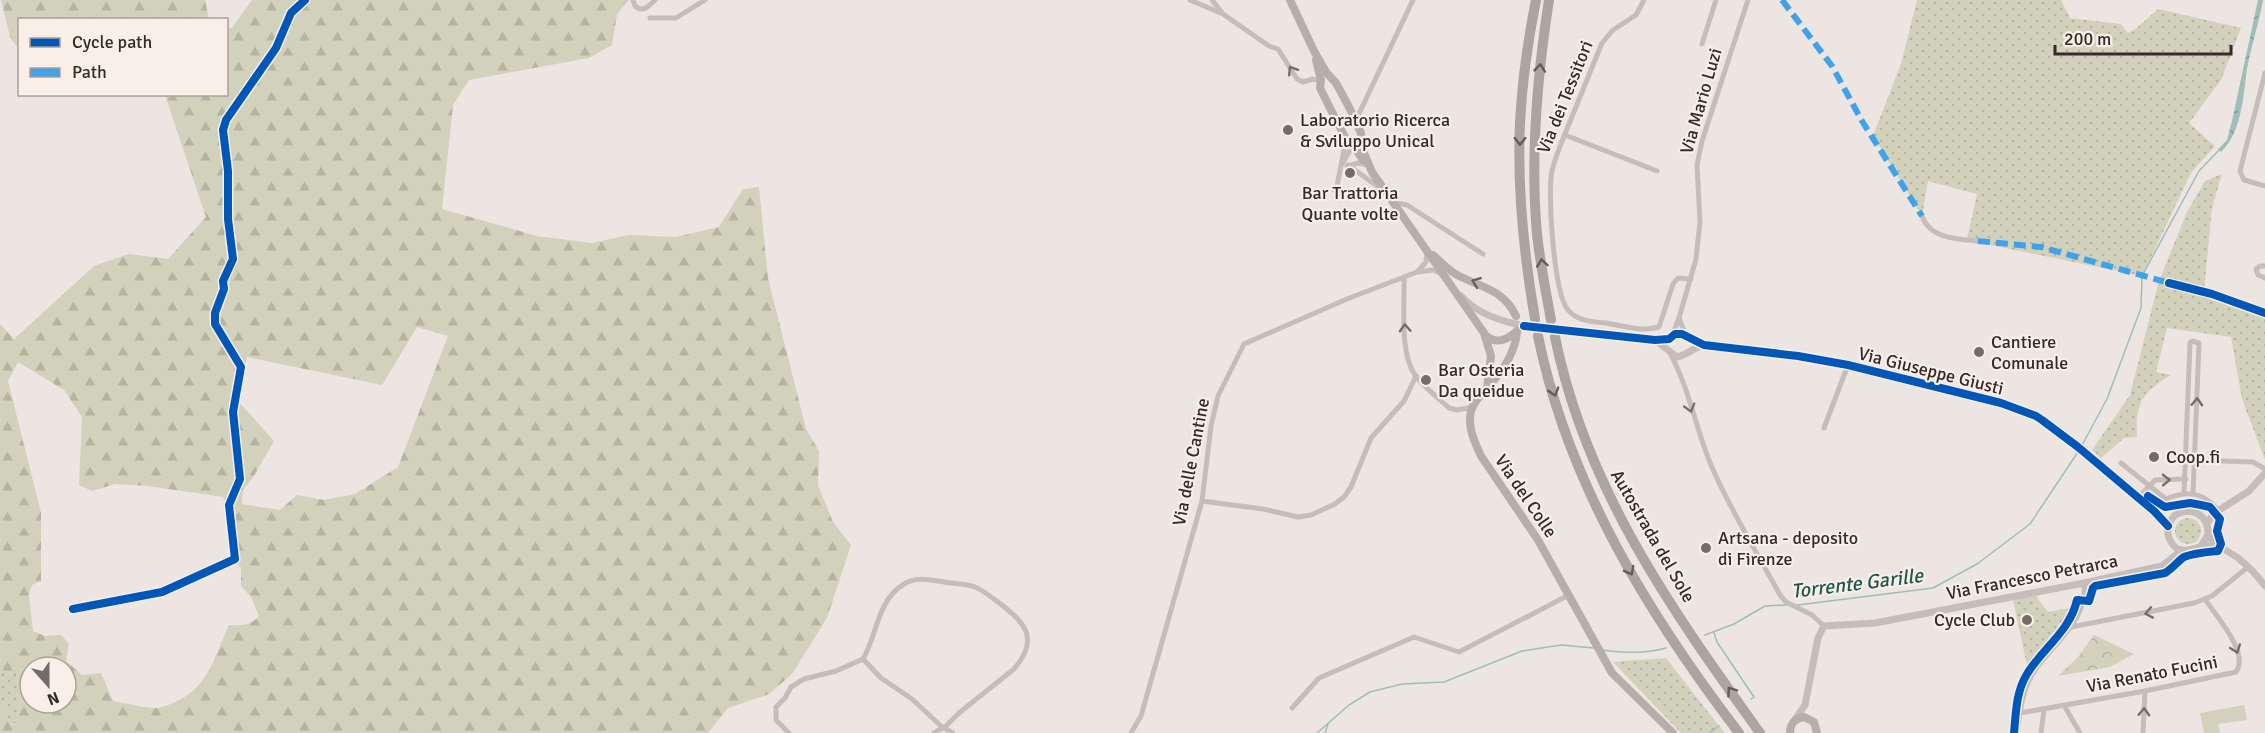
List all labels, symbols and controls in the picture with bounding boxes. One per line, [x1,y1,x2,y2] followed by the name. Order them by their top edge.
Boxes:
[18,18,228,96] legend
[2055,18,2230,56] scale bar
[2064,28,2111,50] text: 200 m
[72,31,152,53] text: Cycle path
[1532,37,1598,157] street label: Via dei Tessitori
[1675,46,1727,156] street label: Via Mario Luzi
[72,61,107,83] text: Path
[1533,64,1546,73] one-way arrow
[1289,66,1300,77] one-way arrow
[1300,109,1450,152] place label: Laboratorio Ricerca & Sviluppo Unical
[1281,123,1295,137] marker: Laboratorio Ricerca & Sviluppo Unical
[1513,137,1526,146] one-way arrow
[1343,166,1357,180] marker: Bar Trattoria Quante volte
[1301,182,1399,225] place label: Bar Trattoria Quante volte
[1536,258,1548,267] one-way arrow
[1471,277,1482,290] one-way arrow
[1399,323,1412,332] one-way arrow
[1991,331,2068,374] place label: Cantiere Comunale
[1856,342,2006,400] street label: Via Giuseppe Giusti
[1972,345,1986,359] marker: Cantiere Comunale
[1438,359,1524,402] place label: Bar Osteria Da queidue
[1419,373,1433,387] marker: Bar Osteria Da queidue
[1547,386,1559,397] one-way arrow
[1168,396,1214,528] street label: Via delle Cantine
[2190,397,2203,406] one-way arrow
[1683,402,1695,413] one-way arrow
[2166,446,2220,468] place label: Coop.fi
[1490,450,1562,542] street label: Via del Colle
[2147,450,2161,464] marker: Coop.fi
[1606,466,1700,606] street label: Autostrada del Sole
[2161,473,2170,486] one-way arrow
[1718,527,1858,570] place label: Artsana - deposito di Firenze
[1699,541,1713,555] marker: Artsana - deposito di Firenze
[1944,550,2120,604] street label: Via Francesco Petrarca
[1790,563,1925,604] water label: Torrente Garille
[1623,565,1634,575] one-way arrow
[2144,606,2154,619] one-way arrow
[1934,609,2015,631] place label: Cycle Club
[2020,613,2034,627] marker: Cycle Club
[2228,643,2241,653] one-way arrow
[2085,651,2219,697] street label: Via Renato Fucini
[18,655,78,715] north arrow
[44,687,62,709] text: N
[1727,687,1738,698] one-way arrow
[2137,708,2150,717] one-way arrow

